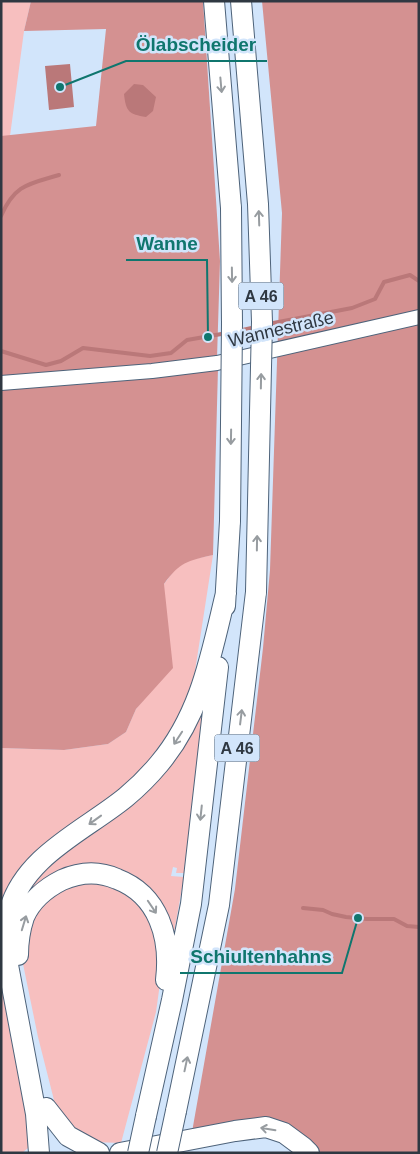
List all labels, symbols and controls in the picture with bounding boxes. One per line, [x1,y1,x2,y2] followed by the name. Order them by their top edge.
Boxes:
[126,27,267,61] callout: Ölabscheider
[136,34,257,55] text: Ölabscheider
[216,76,226,92] one-way arrow
[254,211,264,227] one-way arrow
[126,226,207,260] callout: Wanne
[136,233,198,254] text: Wanne
[227,266,237,282] one-way arrow
[238,282,284,310] road number: A 46
[226,307,336,351] street label: Wannestraße
[256,373,265,389] one-way arrow
[226,428,236,445] one-way arrow
[252,535,262,552] one-way arrow
[236,710,246,726] one-way arrow
[173,730,183,744] one-way arrow
[214,734,260,761] road number: A 46
[196,805,206,821] one-way arrow
[89,814,102,825] one-way arrow
[148,900,158,914] one-way arrow
[19,915,29,931] one-way arrow
[180,939,342,973] callout: Schiultenhahns
[190,946,332,967] text: Schiultenhahns
[182,1056,191,1072] one-way arrow
[260,1123,276,1133] one-way arrow

